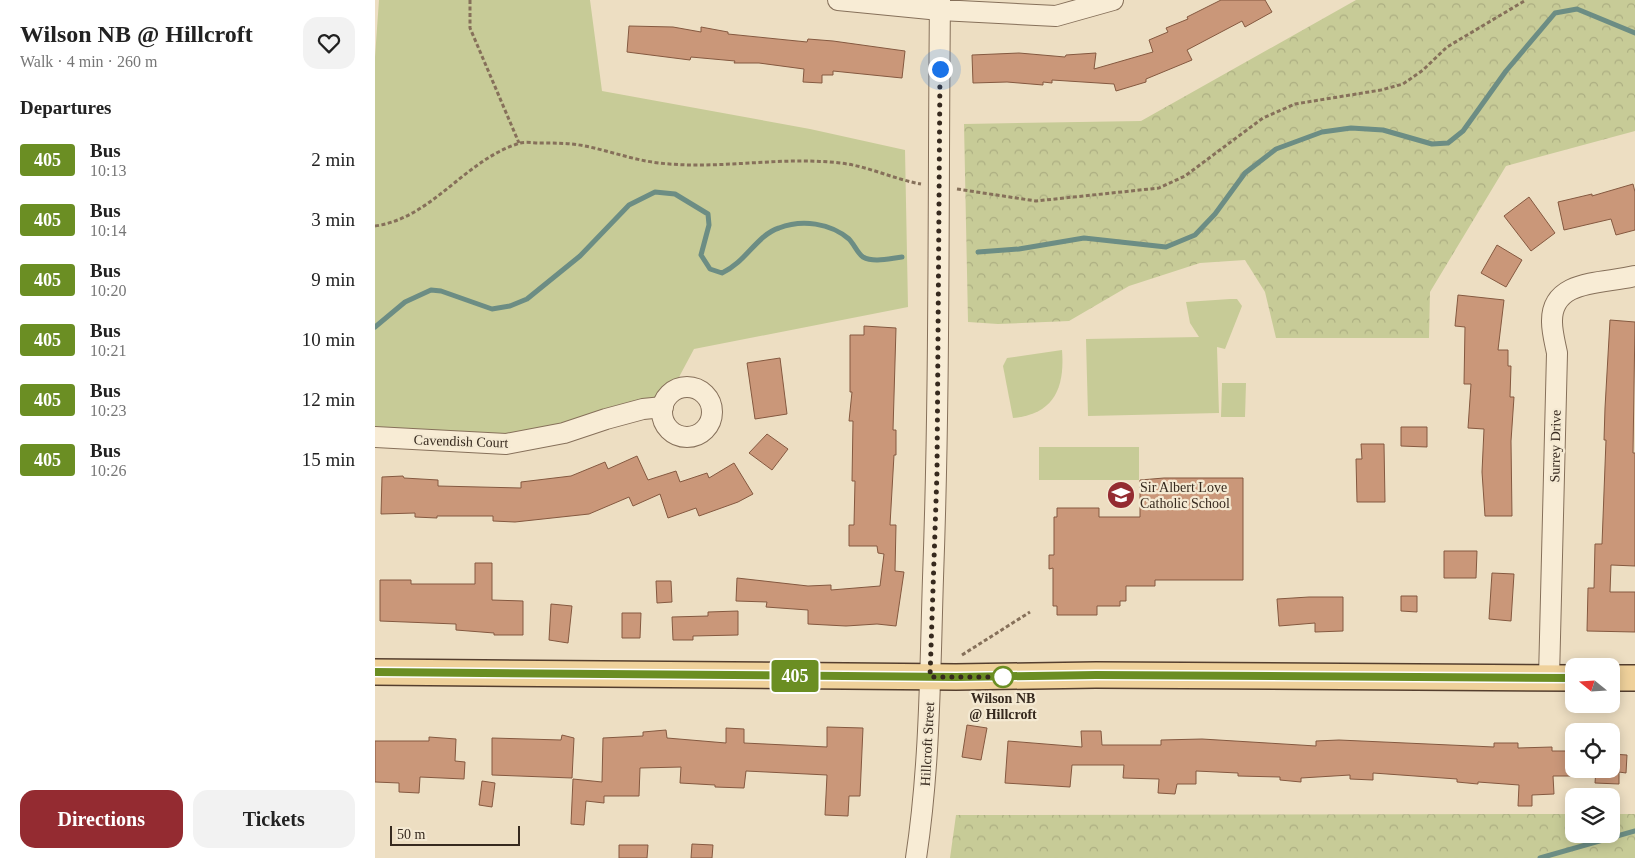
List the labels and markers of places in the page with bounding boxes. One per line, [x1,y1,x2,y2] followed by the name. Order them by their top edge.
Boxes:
[1106,480,1136,510] school or university icon: Sir Albert Love Catholic School
[1140,480,1230,511] place label: Sir Albert Love Catholic School
[992,666,1014,688] marker: Wilson NB @ Hillcroft
[969,691,1037,722] place label: Wilson NB @ Hillcroft

